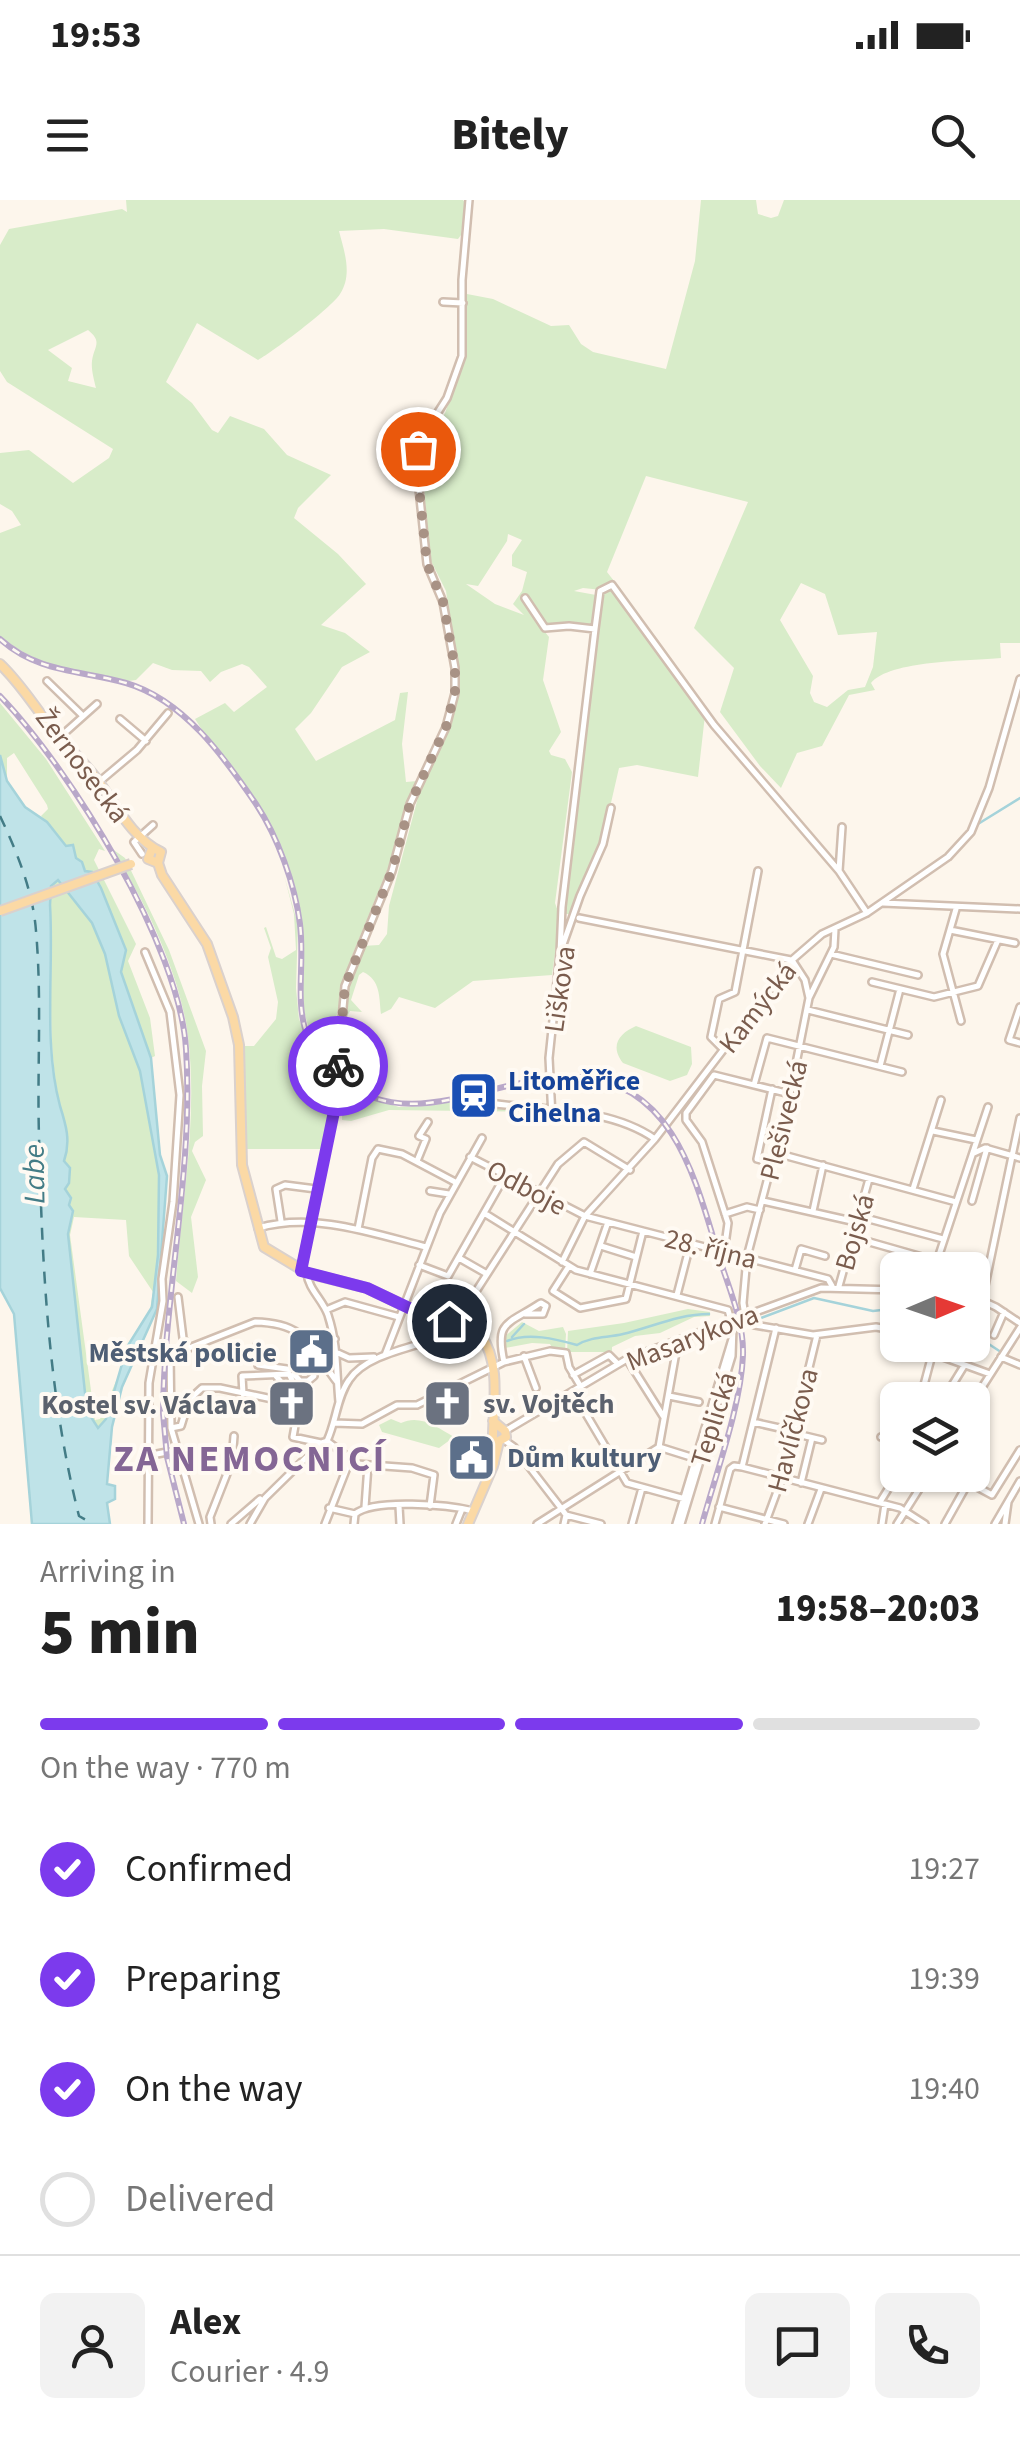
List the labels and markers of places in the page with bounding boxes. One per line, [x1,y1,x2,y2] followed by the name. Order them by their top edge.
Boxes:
[376,407,461,492] pin
[508,1061,640,1133] place label: Litoměřice Cihelna
[447,1070,499,1122] station icon: Litoměřice Cihelna
[407,1279,492,1364] pin
[286,1326,338,1378] public building icon: Městská policie
[88,1333,277,1373] place label: Městská policie
[422,1377,474,1429] church icon: sv. Vojtěch
[266,1378,318,1430] church icon: Kostel sv. Václava
[483,1384,615,1424] place label: sv. Vojtěch
[41,1385,257,1425] place label: Kostel sv. Václava
[446,1431,498,1483] public building icon: Dům kultury
[507,1438,662,1478] place label: Dům kultury

